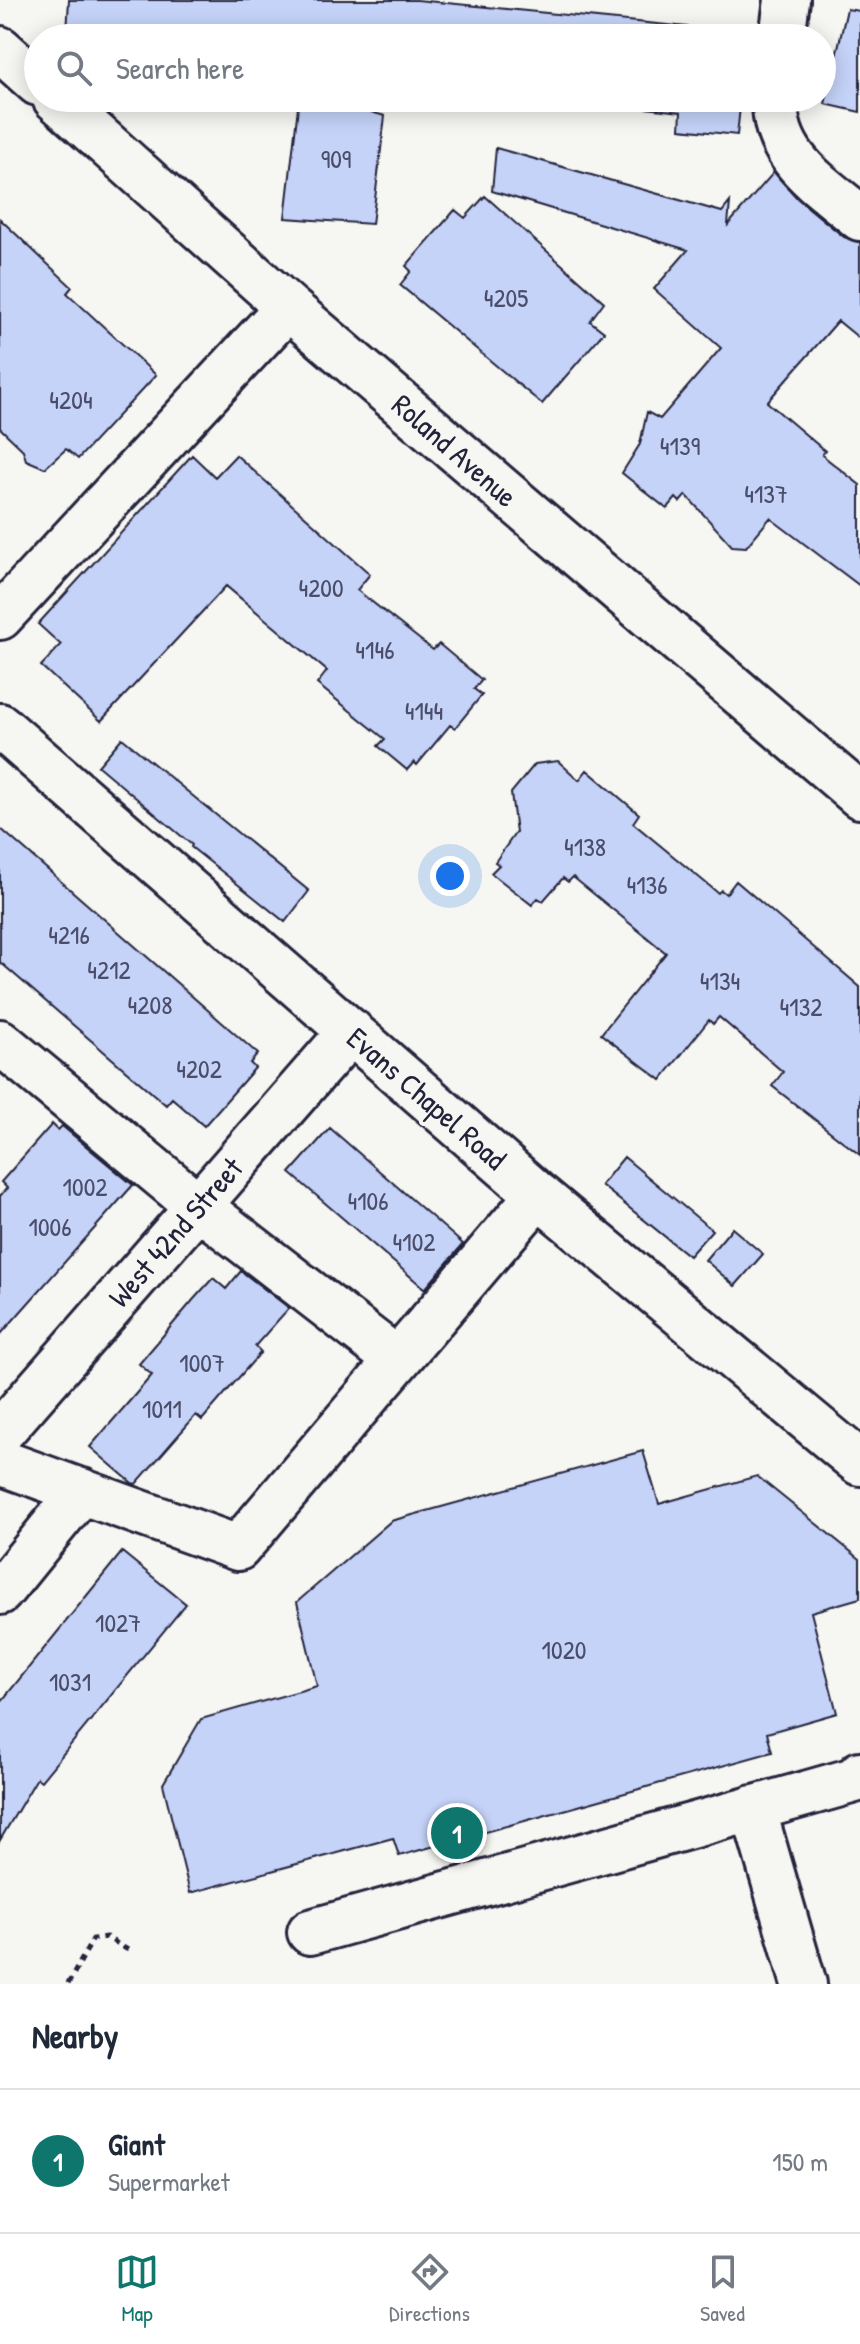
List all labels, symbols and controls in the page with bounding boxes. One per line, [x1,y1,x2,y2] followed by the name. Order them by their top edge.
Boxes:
[24,24,836,112] search box
[52,46,96,90] icon: search
[116,48,244,88] text: Search here
[321,141,351,176] house number: 909
[484,280,528,315] house number: 4205
[49,382,93,417] house number: 4204
[384,384,526,516] street label: Roland Avenue
[660,428,700,463] house number: 4139
[744,476,788,511] house number: 4137
[298,570,344,605] house number: 4200
[355,632,395,667] house number: 4146
[405,693,443,728] house number: 4144
[564,829,606,864] house number: 4138
[430,856,470,896] your location
[626,867,668,902] house number: 4136
[48,917,90,952] house number: 4216
[87,952,131,987] house number: 4212
[700,963,740,998] house number: 4134
[128,987,172,1022] house number: 4208
[779,989,823,1024] house number: 4132
[339,1018,515,1178] street label: Evans Chapel Road
[176,1051,222,1086] house number: 4202
[99,1148,252,1315] street label: West 42nd Street
[63,1169,107,1204] house number: 1002
[347,1183,389,1218] house number: 4106
[28,1209,72,1244] house number: 1006
[392,1224,436,1259] house number: 4102
[179,1345,225,1380] house number: 1007
[142,1391,182,1426] house number: 1011
[95,1605,141,1640] house number: 1027
[542,1632,586,1667] house number: 1020
[49,1664,91,1699] house number: 1031
[431,1803,483,1863] pin: 1
[32,2013,118,2059] text: Nearby
[108,2124,165,2164] text: Giant
[53,2144,63,2179] text: 1
[772,2144,828,2179] text: 150 m
[108,2164,230,2199] text: Supermarket
[115,2250,159,2328] tab: Map
[389,2250,470,2328] tab: Directions
[700,2250,745,2328] tab: Saved

